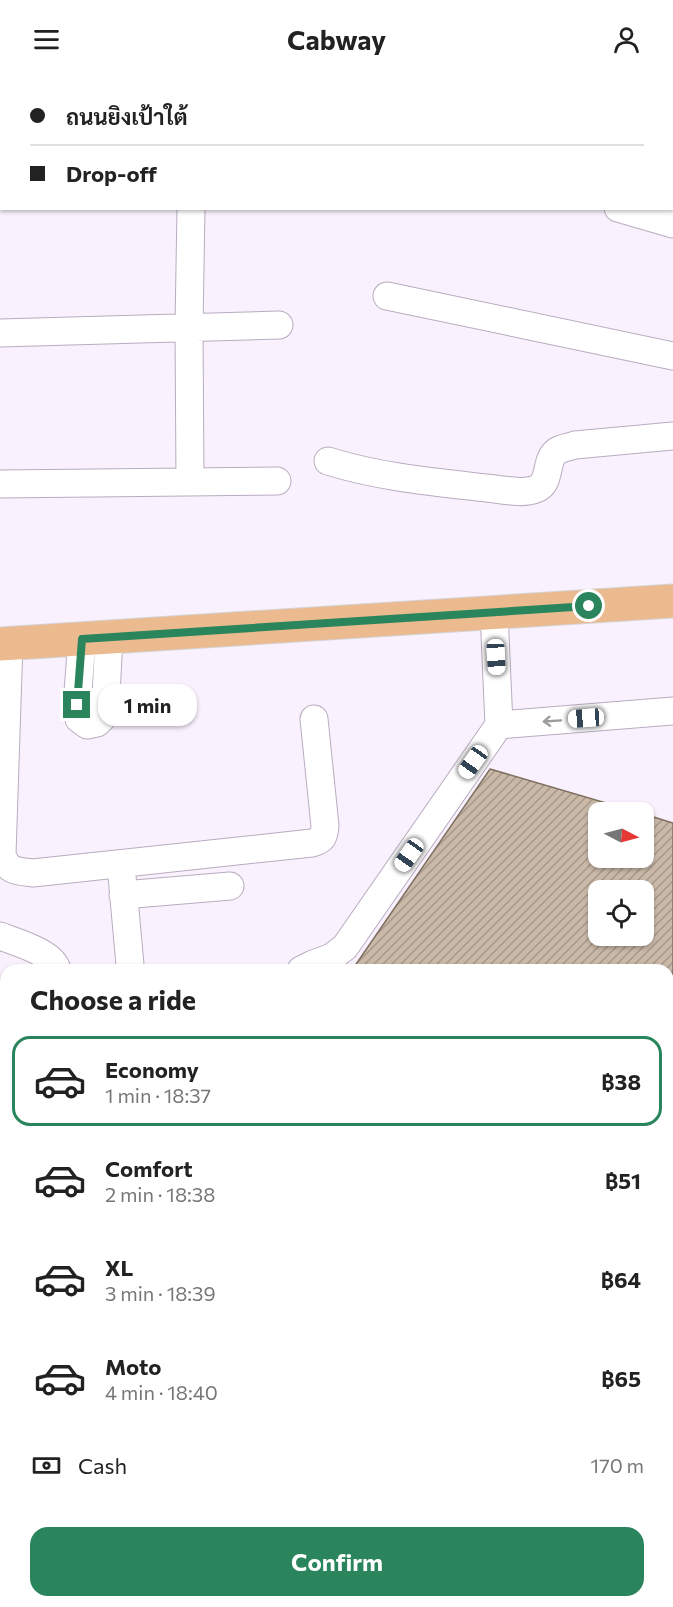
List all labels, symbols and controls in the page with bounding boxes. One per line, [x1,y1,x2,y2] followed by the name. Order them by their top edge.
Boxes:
[30,23,63,56] icon: menu
[287,23,386,56] text: Cabway
[610,23,643,56] icon: person
[66,103,188,130] text: ถนนยิงเป้าใต้
[66,160,157,187] text: Drop-off
[575,592,602,619] route start
[486,639,506,675] car
[98,684,197,726] callout: 1 min
[63,691,90,718] route end
[124,693,171,717] text: 1 min
[567,708,605,728] car
[542,715,562,726] one-way arrow
[455,742,491,782] car
[588,802,654,868] north arrow
[588,802,654,946] map controls
[391,835,427,875] car
[588,880,654,946] button: locate
[30,983,196,1016] text: Choose a ride
[33,1054,87,1108] icon: car
[105,1056,199,1083] text: Economy
[601,1068,641,1095] text: ฿38
[105,1083,211,1107] text: 1 min · 18:37
[33,1153,87,1207] icon: car
[105,1155,193,1182] text: Comfort
[605,1167,641,1194] text: ฿51
[105,1182,215,1206] text: 2 min · 18:38
[33,1252,87,1306] icon: car
[105,1254,133,1281] text: XL
[601,1266,641,1293] text: ฿64
[105,1281,216,1305] text: 3 min · 18:39
[33,1351,87,1405] icon: car
[105,1353,161,1380] text: Moto
[601,1365,641,1392] text: ฿65
[105,1380,218,1404] text: 4 min · 18:40
[30,1449,63,1482] icon: cash
[78,1452,127,1479] text: Cash
[591,1453,644,1477] text: 170 m
[30,1527,644,1596] button: Confirm

